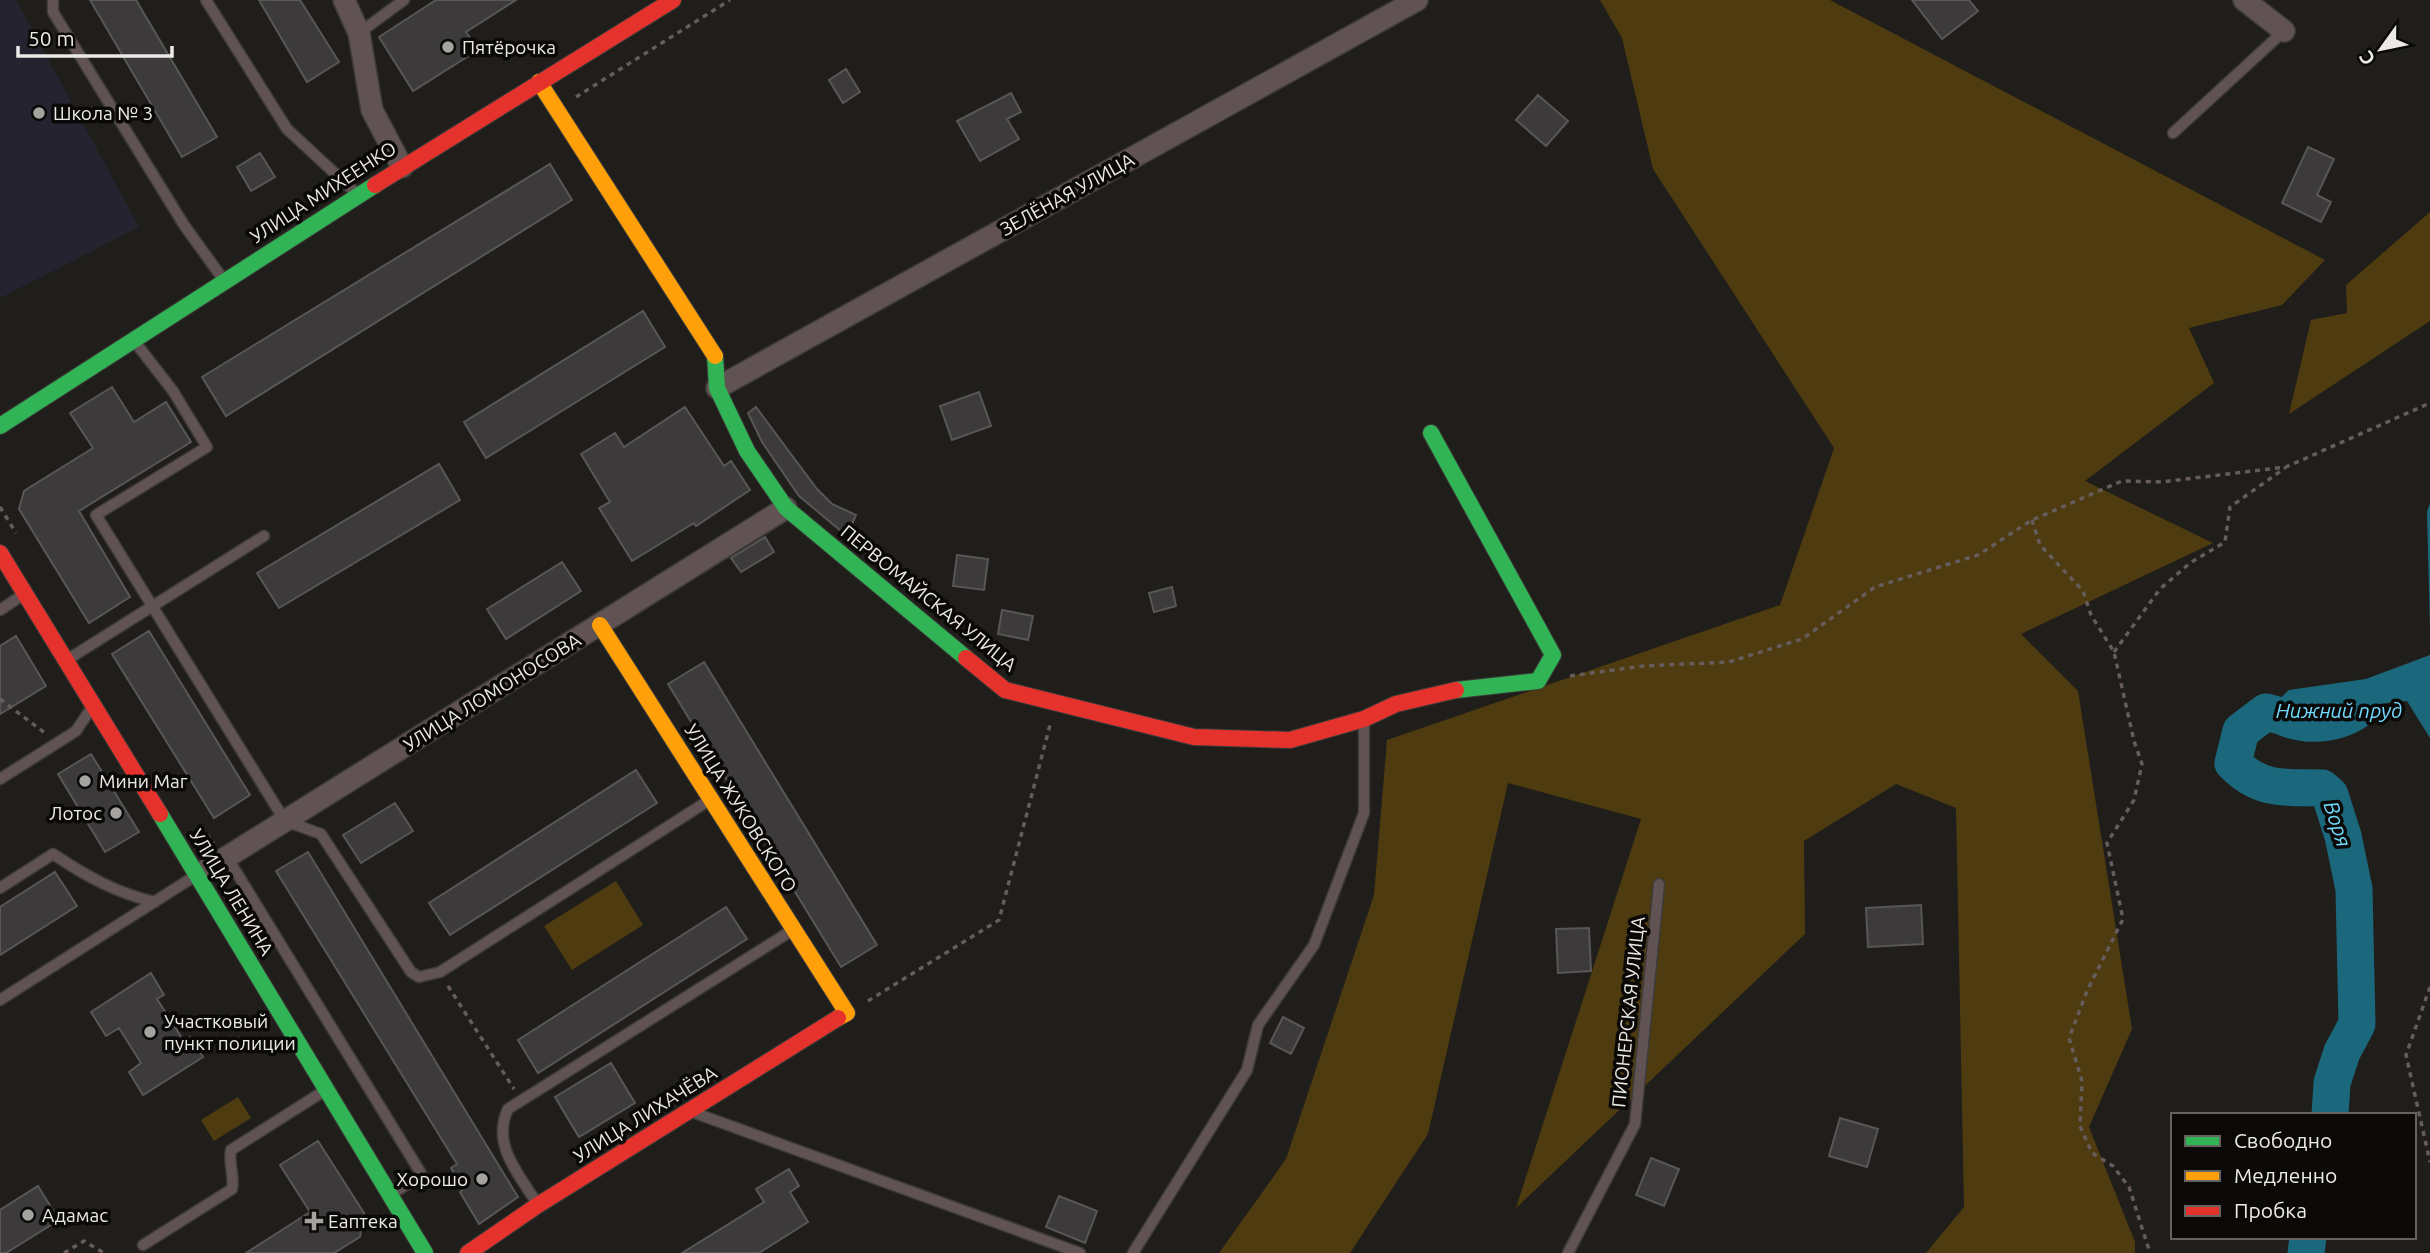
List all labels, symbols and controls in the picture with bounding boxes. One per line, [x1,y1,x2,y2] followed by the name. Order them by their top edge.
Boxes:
[18,14,172,58] scale bar
[2346,14,2416,84] north arrow
[28,26,75,50] text: 50 m
[462,36,556,58] place label: Пятёрочка
[440,39,456,55] marker: Пятёрочка
[2354,47,2379,69] text: С
[53,102,153,124] place label: Школа № 3
[31,105,47,121] marker: Школа № 3
[246,137,400,247] street label: УЛИЦА МИХЕЕНКО
[996,148,1138,240] street label: ЗЕЛЁНАЯ УЛИЦА
[837,520,1022,676] street label: ПЕРВОМАЙСКАЯ УЛИЦА
[399,628,585,756] street label: УЛИЦА ЛОМОНОСОВА
[2276,698,2402,722] water label: Нижний пруд
[680,720,802,896] street label: УЛИЦА ЖУКОВСКОГО
[99,770,188,792] place label: Мини Маг
[77,773,93,789] marker: Мини Маг
[2319,798,2357,850] water label: Воря
[49,802,102,824] place label: Лотос
[108,805,124,821] marker: Лотос
[186,825,279,960] street label: УЛИЦА ЛЕНИНА
[1607,915,1649,1109] street label: ПИОНЕРСКАЯ УЛИЦА
[164,1010,296,1054] place label: Участковый пункт полиции
[142,1024,158,1040] marker: Участковый пункт полиции
[569,1061,721,1167] street label: УЛИЦА ЛИХАЧЁВА
[2171,1113,2416,1239] legend
[2234,1128,2332,1152] text: Свободно
[2234,1163,2337,1187] text: Медленно
[397,1168,468,1190] place label: Хорошо
[474,1171,490,1187] marker: Хорошо
[2234,1198,2307,1222] text: Пробка
[42,1204,108,1226] place label: Адамас
[20,1207,36,1223] marker: Адамас
[328,1210,398,1232] place label: Еаптека
[306,1213,322,1229] marker: Еаптека

